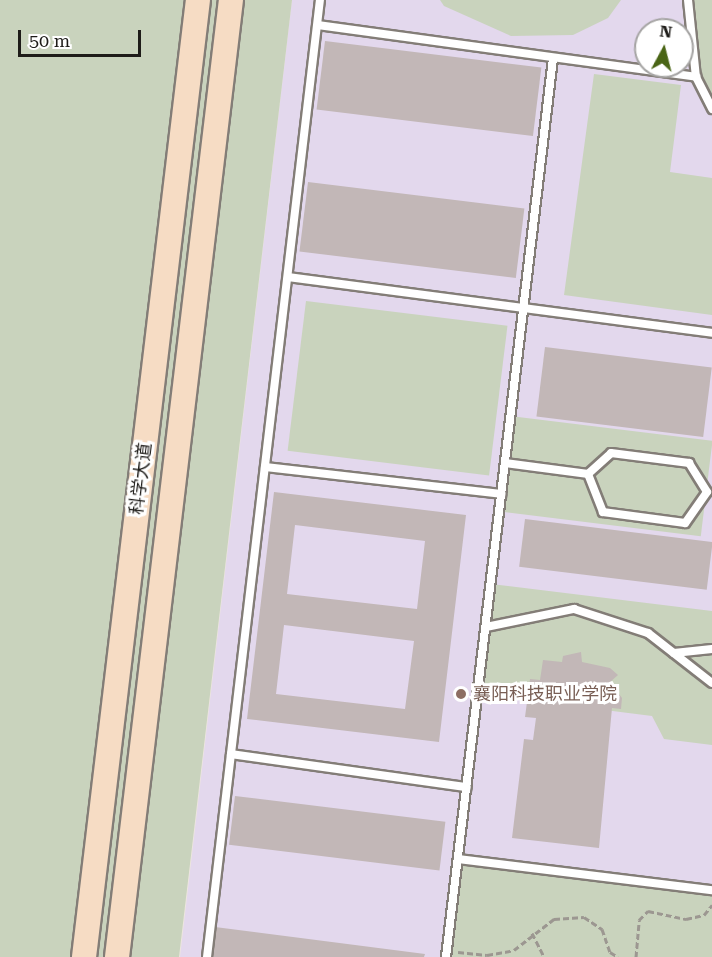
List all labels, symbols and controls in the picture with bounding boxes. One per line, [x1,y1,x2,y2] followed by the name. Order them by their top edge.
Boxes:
[21,18,144,56] scale bar
[634,18,694,78] north arrow
[659,21,673,42] text: N
[29,30,70,51] text: 50 m
[126,442,156,516] street label: 科学大道
[473,683,617,705] place label: 襄阳科技职业学院
[454,687,468,701] marker: 襄阳科技职业学院

